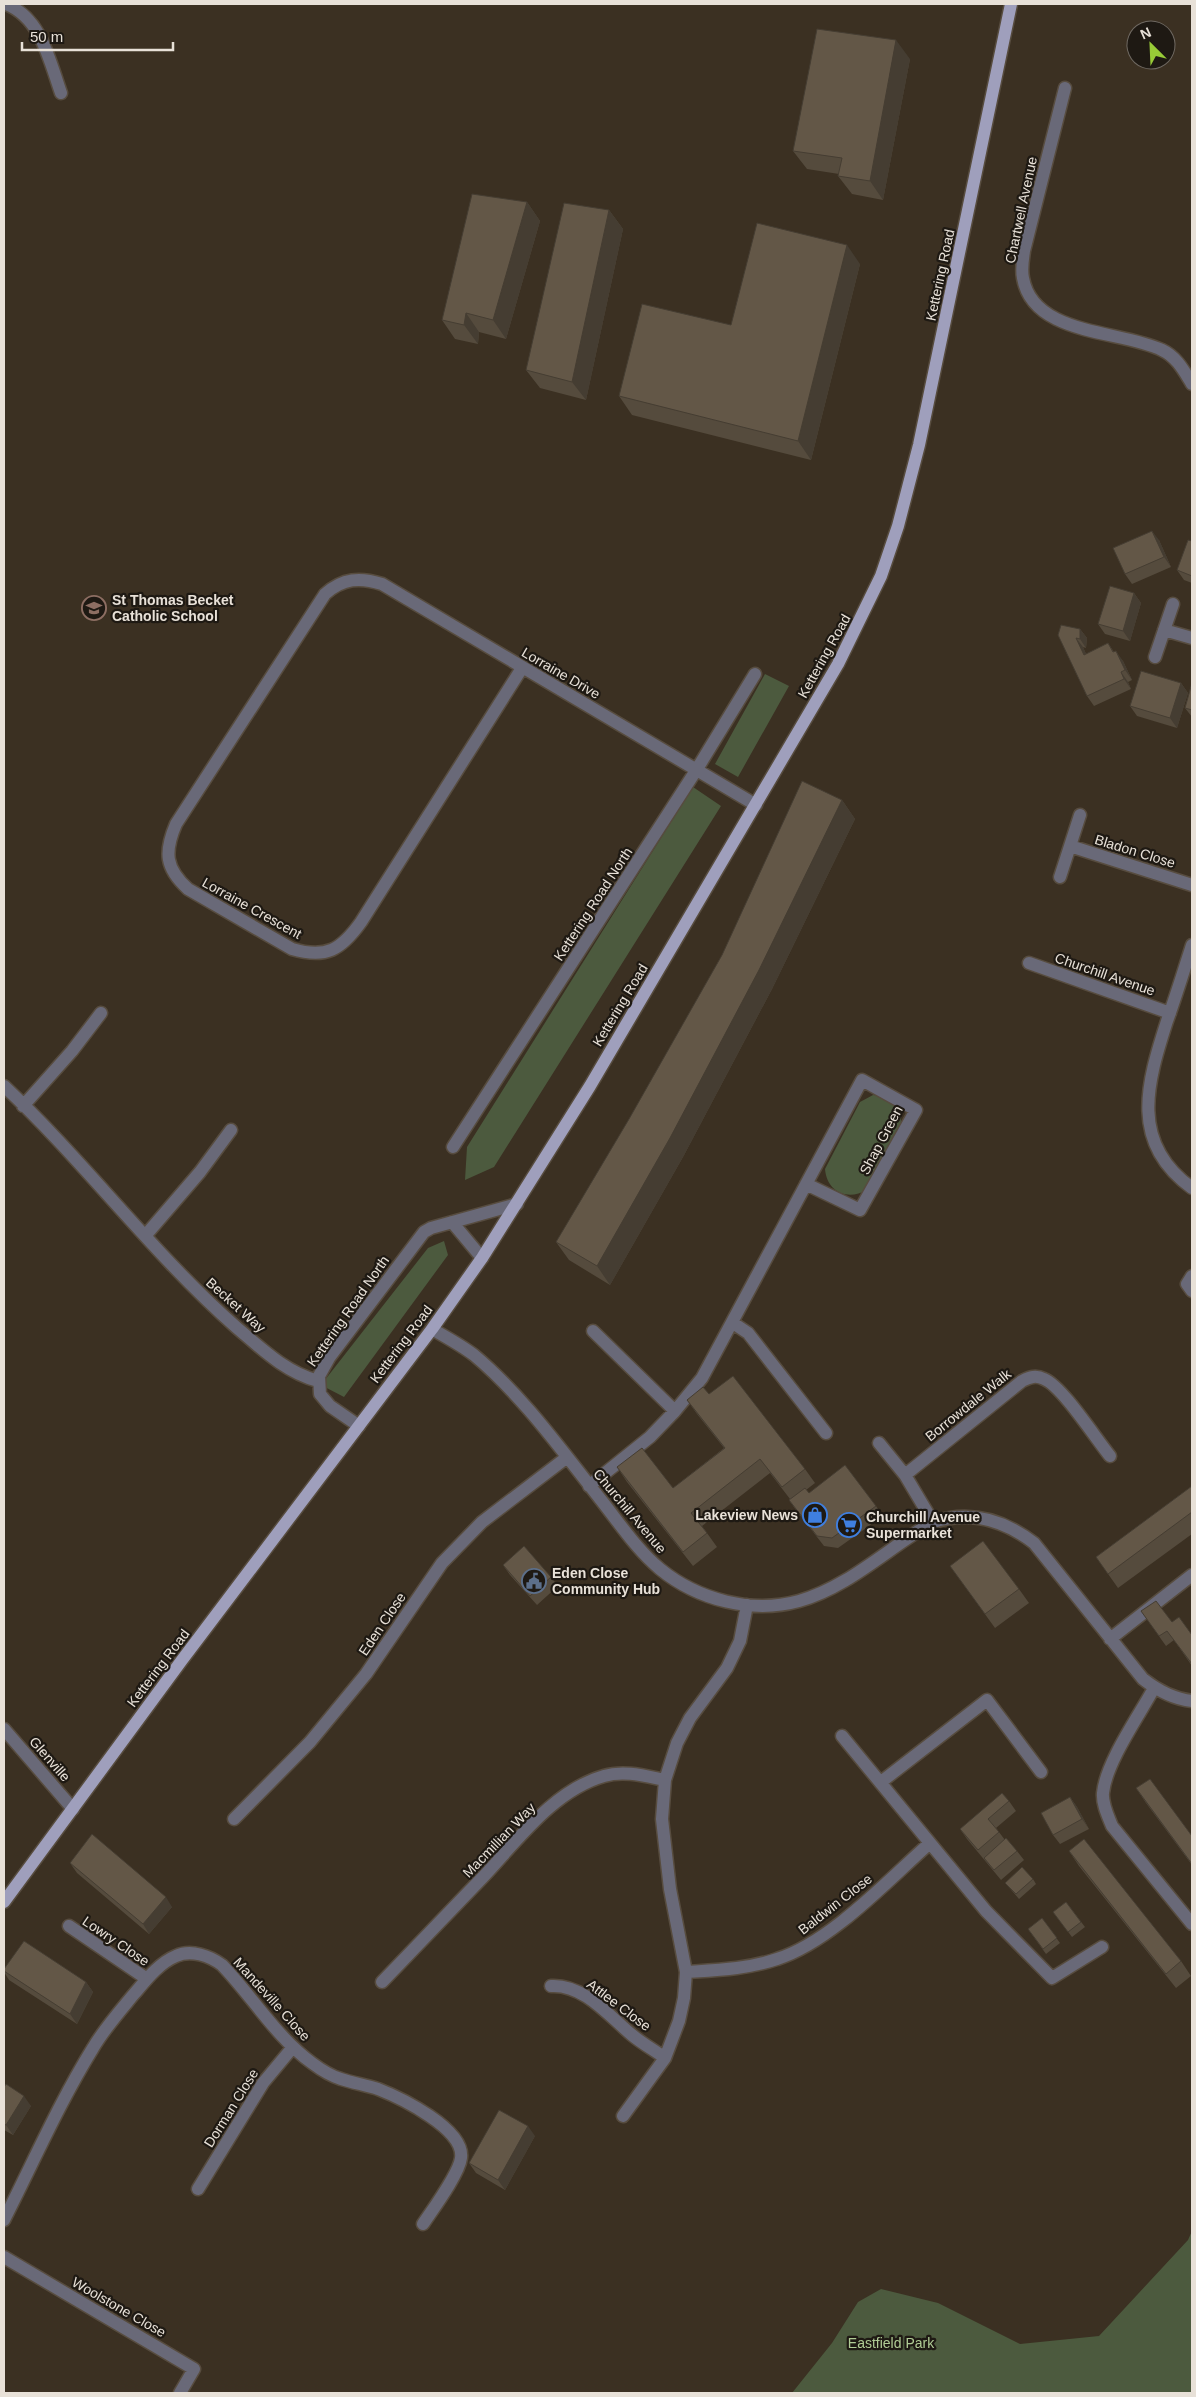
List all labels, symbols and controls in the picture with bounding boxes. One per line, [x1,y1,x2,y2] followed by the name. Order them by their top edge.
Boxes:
[22,20,174,52] scale bar
[1126,20,1176,70] north arrow
[1138,24,1154,42] text: N
[30,28,63,45] text: 50 m
[1002,155,1040,265] street label: Chartwell Avenue
[922,228,958,322] street label: Kettering Road
[112,592,234,624] place label: St Thomas Becket Catholic School
[81,595,107,621] school or university icon: St Thomas Becket Catholic School
[794,611,854,701] street label: Kettering Road
[519,644,603,702] street label: Lorraine Drive
[1093,831,1177,871] street label: Bladon Close
[550,844,636,964] street label: Kettering Road North
[199,874,305,942] street label: Lorraine Crescent
[1053,949,1157,999] street label: Churchill Avenue
[589,961,651,1049] street label: Kettering Road
[856,1103,906,1177] street label: Shap Green
[304,1253,392,1369] street label: Kettering Road North
[203,1274,269,1336] street label: Becket Way
[367,1302,435,1386] street label: Kettering Road
[922,1365,1015,1444] street label: Borrowdale Walk
[590,1466,670,1556] street label: Churchill Avenue
[802,1502,828,1528] shop icon: Lakeview News
[695,1507,798,1523] place label: Lakeview News
[866,1509,980,1541] place label: Churchill Avenue Supermarket
[836,1512,862,1538] supermarket icon: Churchill Avenue Supermarket
[552,1565,660,1597] place label: Eden Close Community Hub
[521,1568,547,1594] public building icon: Eden Close Community Hub
[355,1589,409,1658] street label: Eden Close
[124,1626,192,1710] street label: Kettering Road
[26,1733,74,1785] street label: Glenville
[459,1799,539,1881] street label: Macmillian Way
[795,1870,875,1938] street label: Baldwin Close
[80,1913,153,1969] street label: Lowry Close
[230,1954,314,2044] street label: Mandeville Close
[584,1976,654,2034] street label: Attlee Close
[201,2066,262,2150] street label: Dorman Close
[69,2274,169,2340] street label: Woolstone Close
[848,2335,935,2351] park label: Eastfield Park

